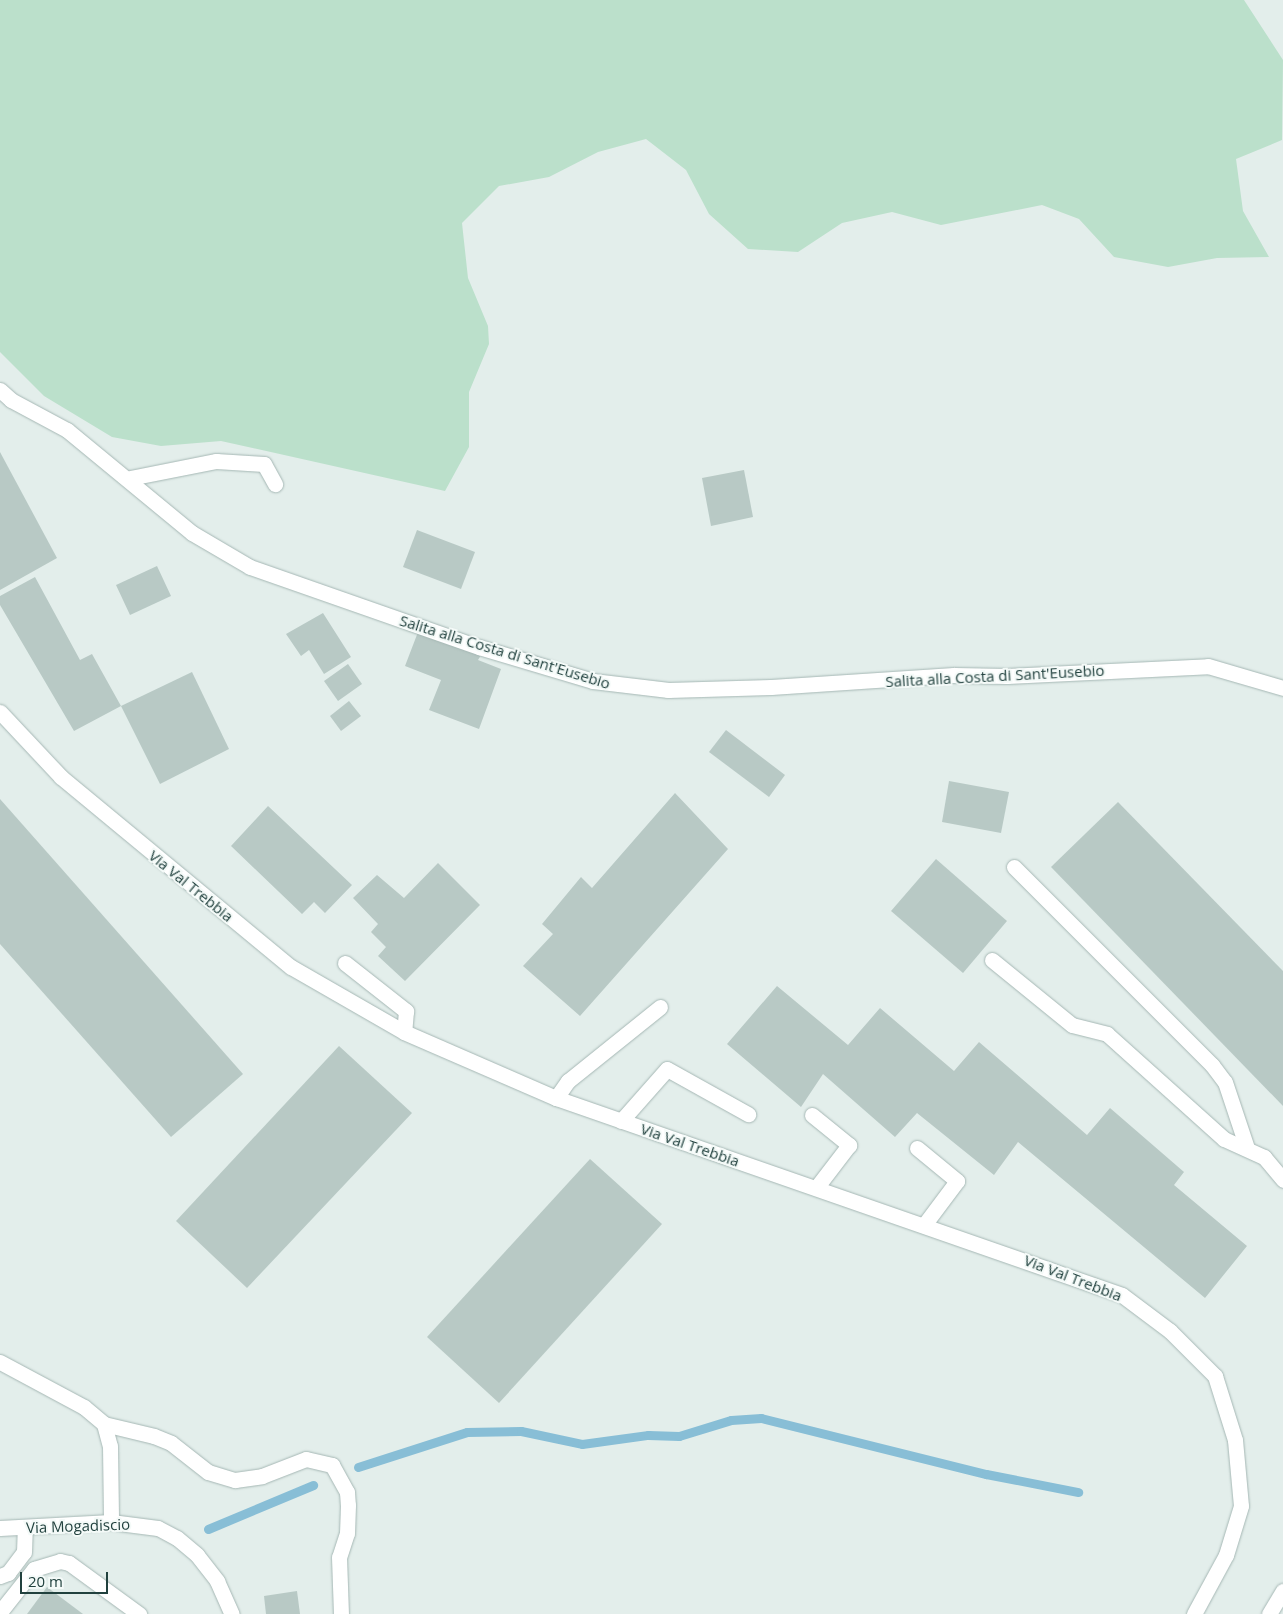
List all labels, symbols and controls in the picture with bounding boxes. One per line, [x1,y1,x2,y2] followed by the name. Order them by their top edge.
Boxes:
[397,611,613,693] street label: Salita alla Costa di Sant'Eusebio
[885,661,1105,691] street label: Salita alla Costa di Sant'Eusebio
[145,847,237,925] street label: Via Val Trebbia
[638,1120,742,1170] street label: Via Val Trebbia
[1022,1251,1124,1305] street label: Via Val Trebbia
[26,1515,130,1537] street label: Via Mogadiscio
[22,1562,110,1594] scale bar
[28,1571,63,1591] text: 20 m

